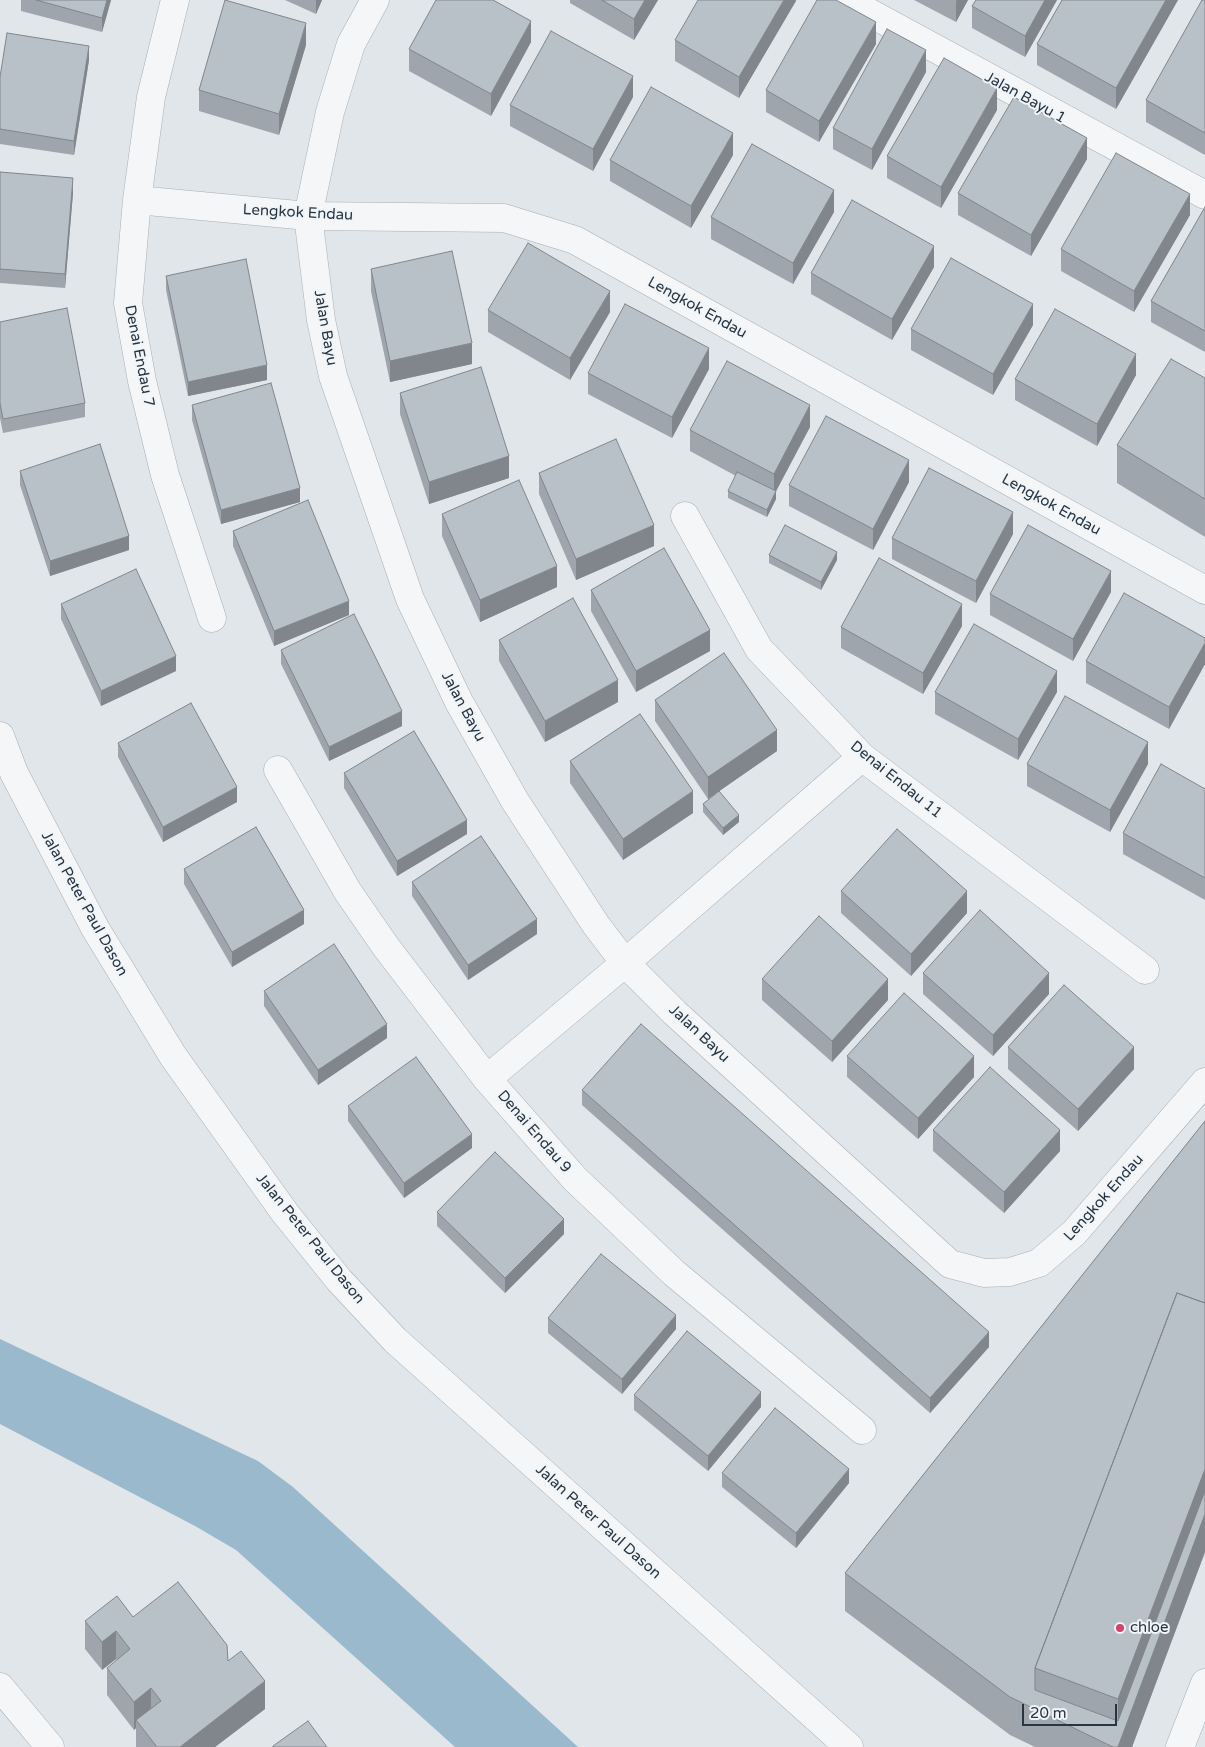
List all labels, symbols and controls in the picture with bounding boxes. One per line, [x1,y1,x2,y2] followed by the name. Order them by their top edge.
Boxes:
[981,68,1069,128] street label: Jalan Bayu 1
[242,201,354,225] street label: Lengkok Endau
[644,273,750,343] street label: Lengkok Endau
[309,289,341,367] street label: Jalan Bayu
[120,303,158,409] street label: Denai Endau 7
[998,470,1104,540] street label: Lengkok Endau
[437,669,489,745] street label: Jalan Bayu
[846,737,946,823] street label: Denai Endau 11
[37,829,131,979] street label: Jalan Peter Paul Dason
[665,1001,733,1067] street label: Jalan Bayu
[493,1087,575,1177] street label: Denai Endau 9
[1060,1151,1148,1245] street label: Lengkok Endau
[252,1170,368,1308] street label: Jalan Peter Paul Dason
[532,1461,664,1583] street label: Jalan Peter Paul Dason
[1130,1619,1168,1637] place label: chloe
[1114,1622,1126,1634] marker: chloe
[1025,1694,1120,1726] scale bar
[1030,1704,1067,1722] text: 20 m

